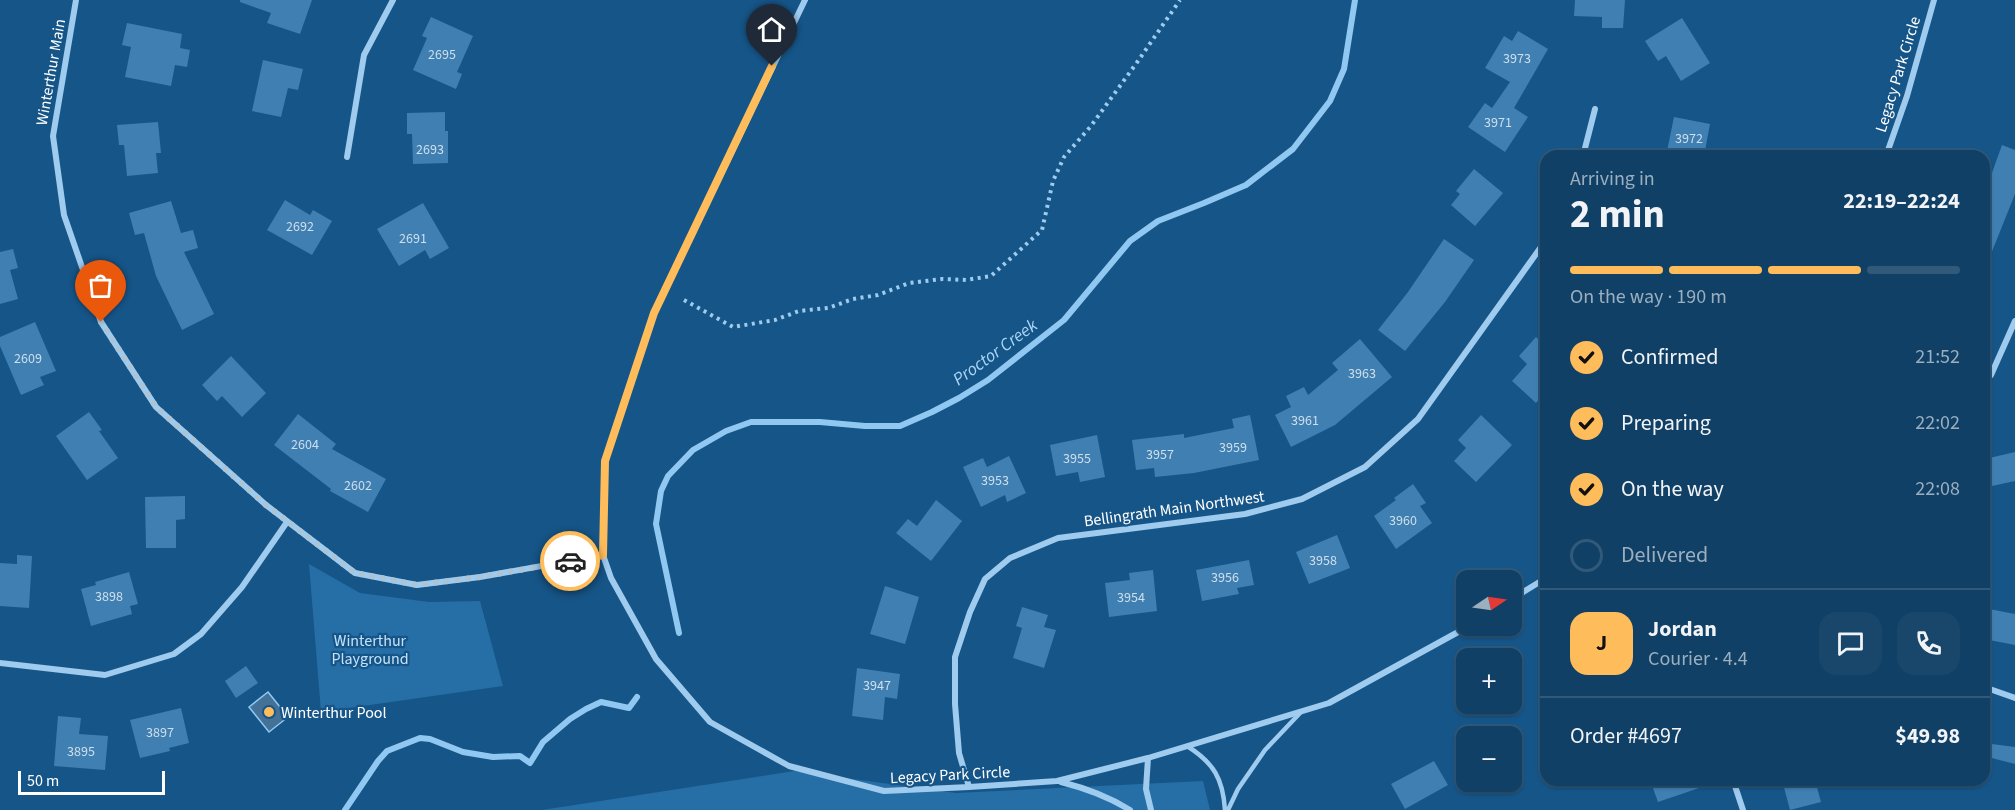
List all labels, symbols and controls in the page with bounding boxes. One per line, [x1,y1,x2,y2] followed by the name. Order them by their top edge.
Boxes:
[746,4,797,66] pin
[755,13,788,46] icon: home
[1870,14,1926,135] street label: Legacy Park Circle
[31,17,71,127] street label: Winterthur Main
[428,45,456,65] house number: 2695
[1503,49,1531,69] house number: 3973
[1484,113,1512,133] house number: 3971
[1675,129,1703,149] house number: 3972
[416,140,444,160] house number: 2693
[1570,165,1655,193] text: Arriving in
[1843,185,1960,217] text: 22:19–22:24
[1570,187,1665,243] text: 2 min
[286,217,314,237] house number: 2692
[399,229,427,249] house number: 2691
[75,260,126,322] pin
[84,269,117,302] icon: bag
[1570,283,1727,311] text: On the way · 190 m
[948,313,1043,392] water label: Proctor Creek
[1570,341,1603,374] icon: check
[1621,341,1718,373] text: Confirmed
[1915,343,1960,371] text: 21:52
[14,349,42,369] house number: 2609
[1348,364,1376,384] house number: 3963
[1570,407,1603,440] icon: check
[1621,407,1711,439] text: Preparing
[1915,409,1960,437] text: 22:02
[1291,411,1319,431] house number: 3961
[291,435,319,455] house number: 2604
[1219,438,1247,458] house number: 3959
[1146,445,1174,465] house number: 3957
[1063,449,1091,469] house number: 3955
[981,471,1009,491] house number: 3953
[1570,473,1603,506] icon: check
[1621,473,1724,505] text: On the way
[1915,475,1960,503] text: 22:08
[344,476,372,496] house number: 2602
[1082,485,1266,533] street label: Bellingrath Main Northwest
[1389,511,1417,531] house number: 3960
[540,531,600,591] courier
[1621,539,1708,571] text: Delivered
[554,545,587,578] icon: car
[1309,551,1337,571] house number: 3958
[1211,568,1239,588] house number: 3956
[1456,570,1522,636] north arrow
[1456,570,1522,792] map controls
[95,587,123,607] house number: 3898
[1117,588,1145,608] house number: 3954
[1819,612,1882,675] button: chat
[1897,612,1960,675] button: phone
[1648,613,1717,645] text: Jordan
[1596,627,1607,659] text: J
[331,630,409,670] park label: Winterthur Playground
[1648,645,1748,673] text: Courier · 4.4
[1456,648,1522,714] button: +
[863,676,891,696] house number: 3947
[281,702,387,724] place label: Winterthur Pool
[262,705,276,719] marker: Winterthur Pool
[1570,720,1682,752] text: Order #4697
[1895,720,1960,752] text: $49.98
[146,723,174,743] house number: 3897
[1456,726,1522,792] button: −
[67,742,95,762] house number: 3895
[889,761,1011,789] street label: Legacy Park Circle
[18,768,165,796] scale bar
[27,770,59,792] text: 50 m

